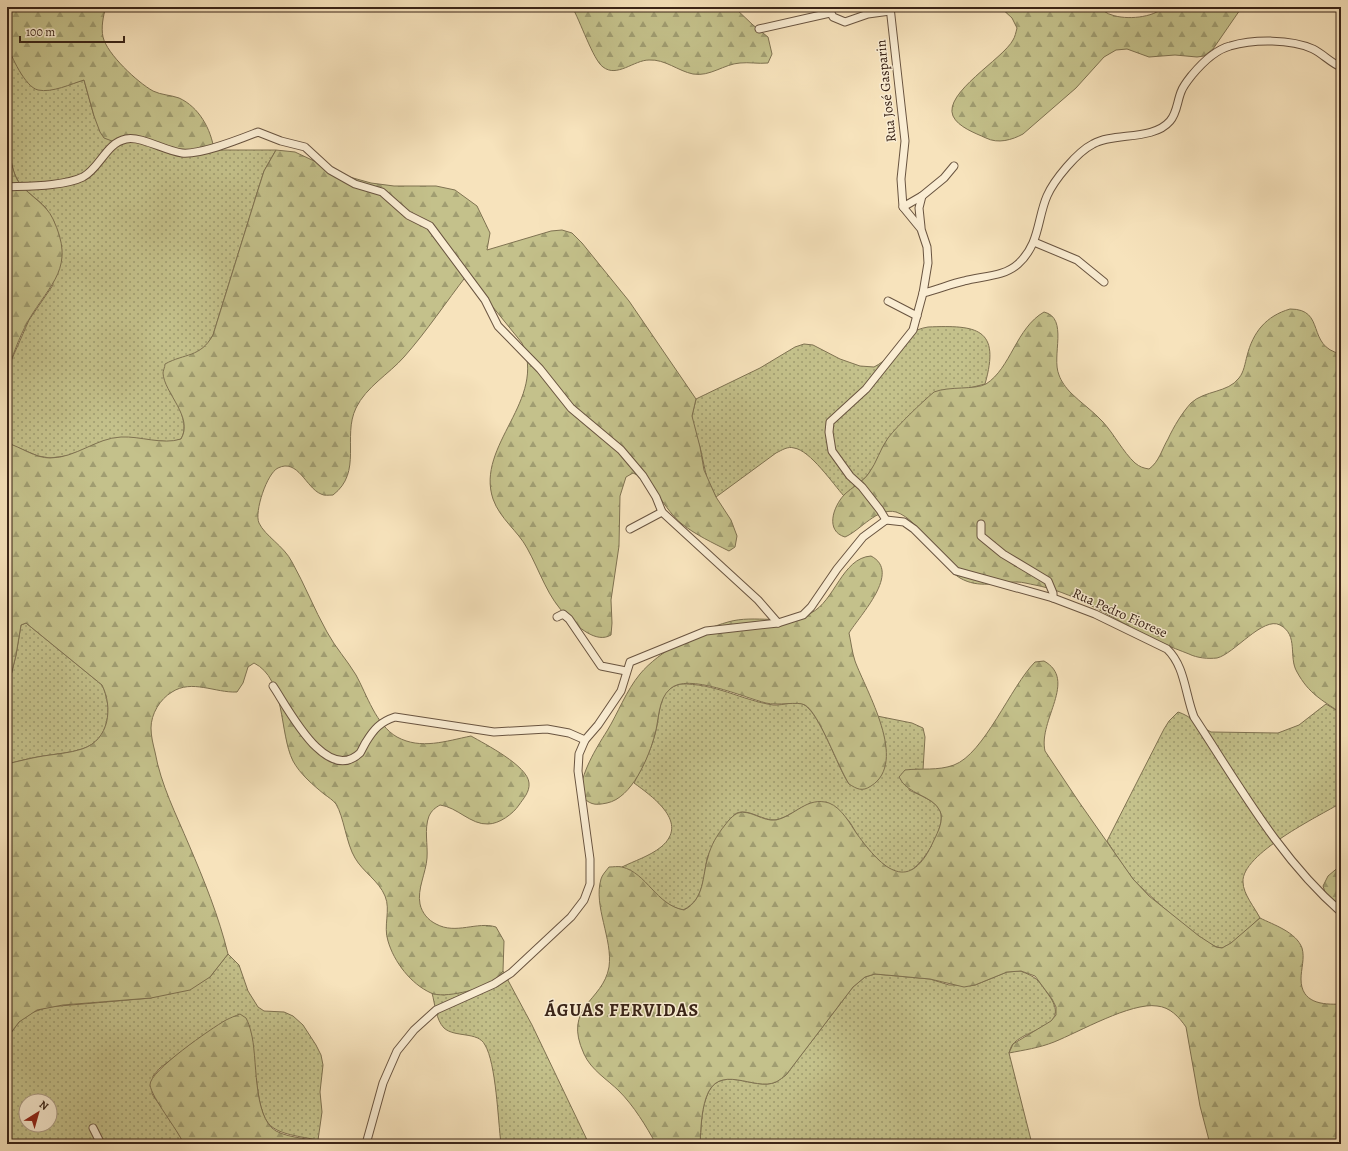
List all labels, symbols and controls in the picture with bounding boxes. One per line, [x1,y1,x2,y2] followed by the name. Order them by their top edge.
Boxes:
[20,18,124,44] scale bar
[26,24,55,40] text: 100 m
[871,39,901,143] street label: Rua José Gasparin
[1070,584,1170,642] street label: Rua Pedro Fiorese
[544,998,699,1022] district label: ÁGUAS FERVIDAS
[18,1093,58,1133] north arrow
[36,1097,51,1114] text: N

